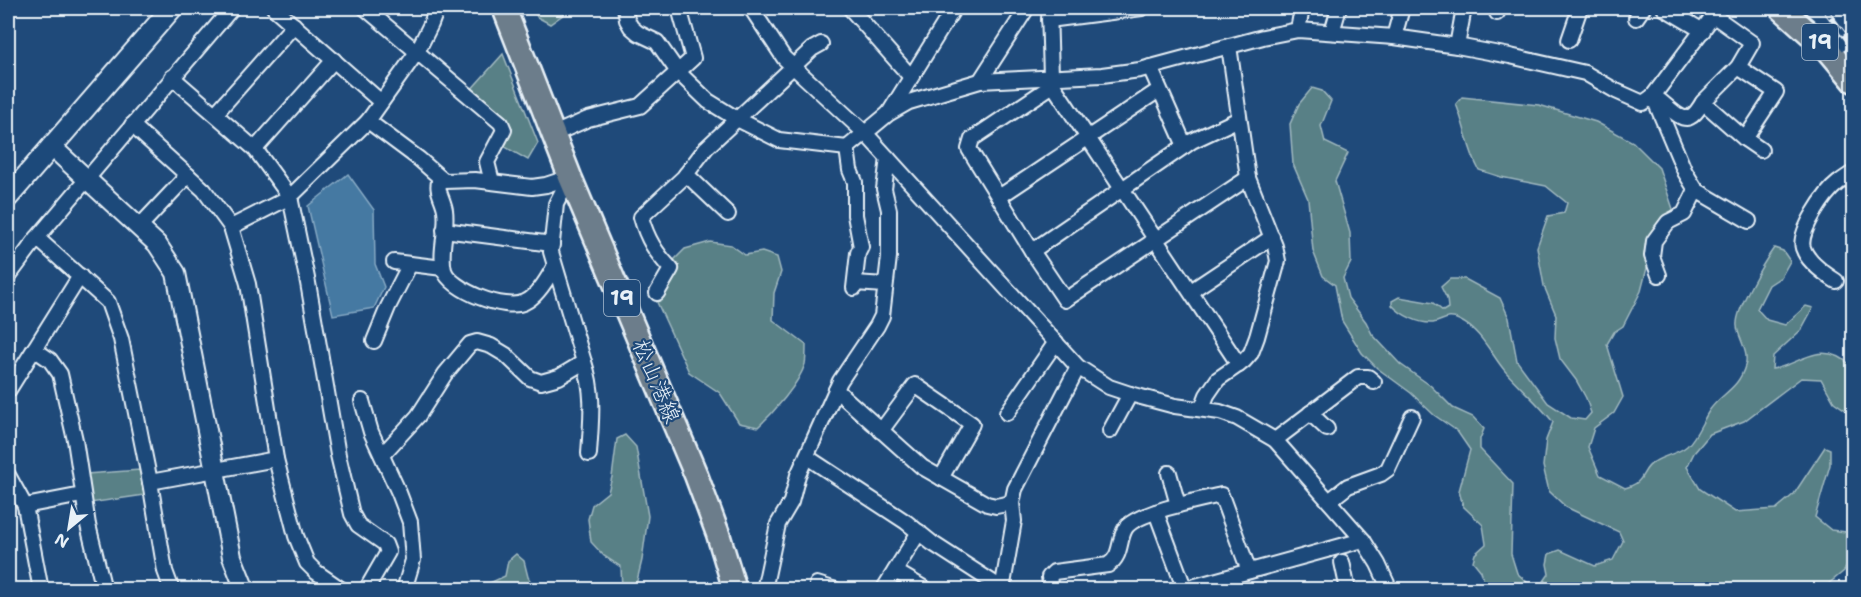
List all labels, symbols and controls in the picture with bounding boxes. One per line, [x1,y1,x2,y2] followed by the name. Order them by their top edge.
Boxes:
[1802,24,1838,60] road number: 19
[604,280,640,316] road number: 19
[626,335,687,427] street label: 松山港線
[39,498,99,558] north arrow
[51,528,72,553] text: N

